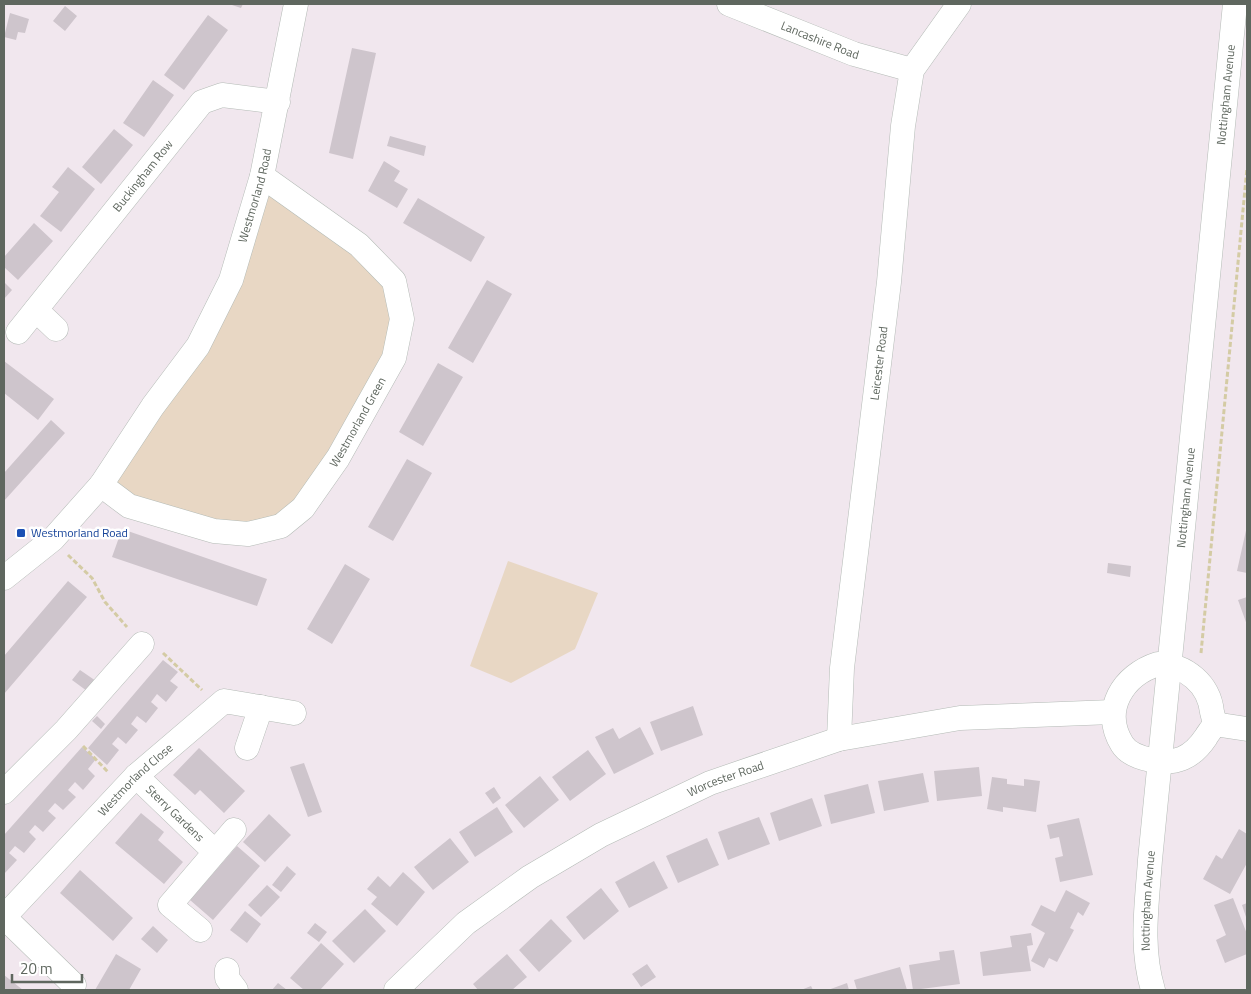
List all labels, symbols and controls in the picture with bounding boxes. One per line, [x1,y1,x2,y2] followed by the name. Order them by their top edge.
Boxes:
[778,16,861,64] street label: Lancashire Road
[1211,43,1240,146] street label: Nottingham Avenue
[108,135,177,216] street label: Buckingham Row
[233,147,276,245] street label: Westmorland Road
[865,325,893,401] street label: Leicester Road
[324,373,391,471] street label: Westmorland Green
[1171,447,1200,549] street label: Nottingham Avenue
[31,523,128,542] place label: Westmorland Road
[15,527,27,539] marker: Westmorland Road
[93,739,177,820] street label: Westmorland Close
[684,755,766,802] street label: Worcester Road
[142,780,209,846] street label: Sterry Gardens
[1135,850,1160,952] street label: Nottingham Avenue
[12,952,82,984] scale bar
[20,957,53,980] text: 20 m

